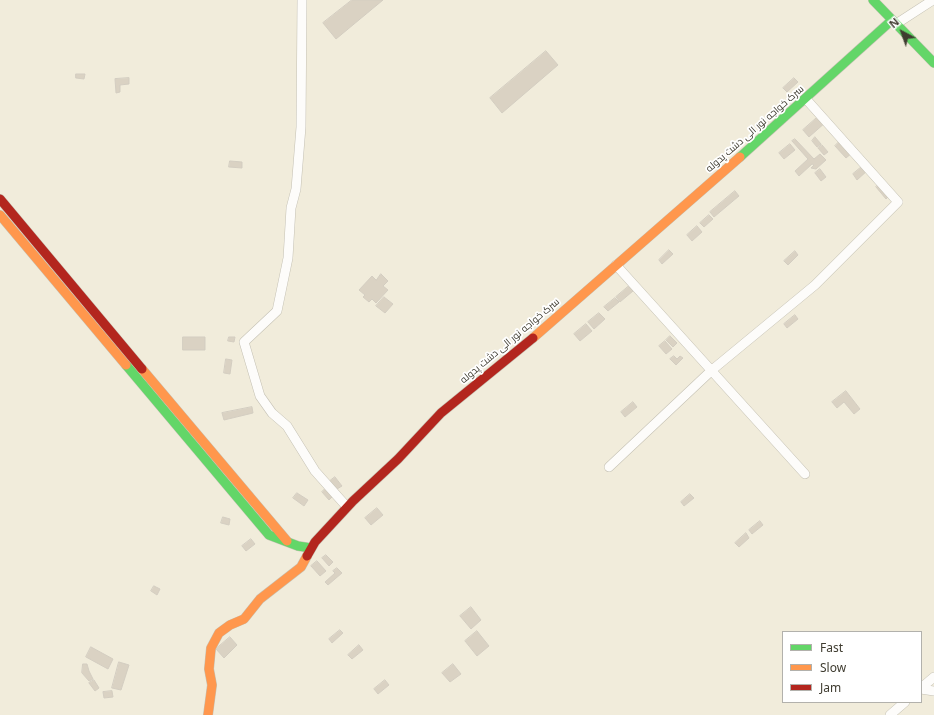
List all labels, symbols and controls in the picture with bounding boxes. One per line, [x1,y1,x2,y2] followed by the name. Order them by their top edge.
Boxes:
[882,12,922,52] north arrow
[885,14,902,31] text: N
[704,83,806,175] street label: سرک خواجه نور الی دشت پدوله
[458,296,562,386] street label: سرک خواجه نور الی دشت پدوله
[782,631,922,703] legend
[820,639,843,656] text: Fast
[820,659,846,676] text: Slow
[820,679,841,696] text: Jam

